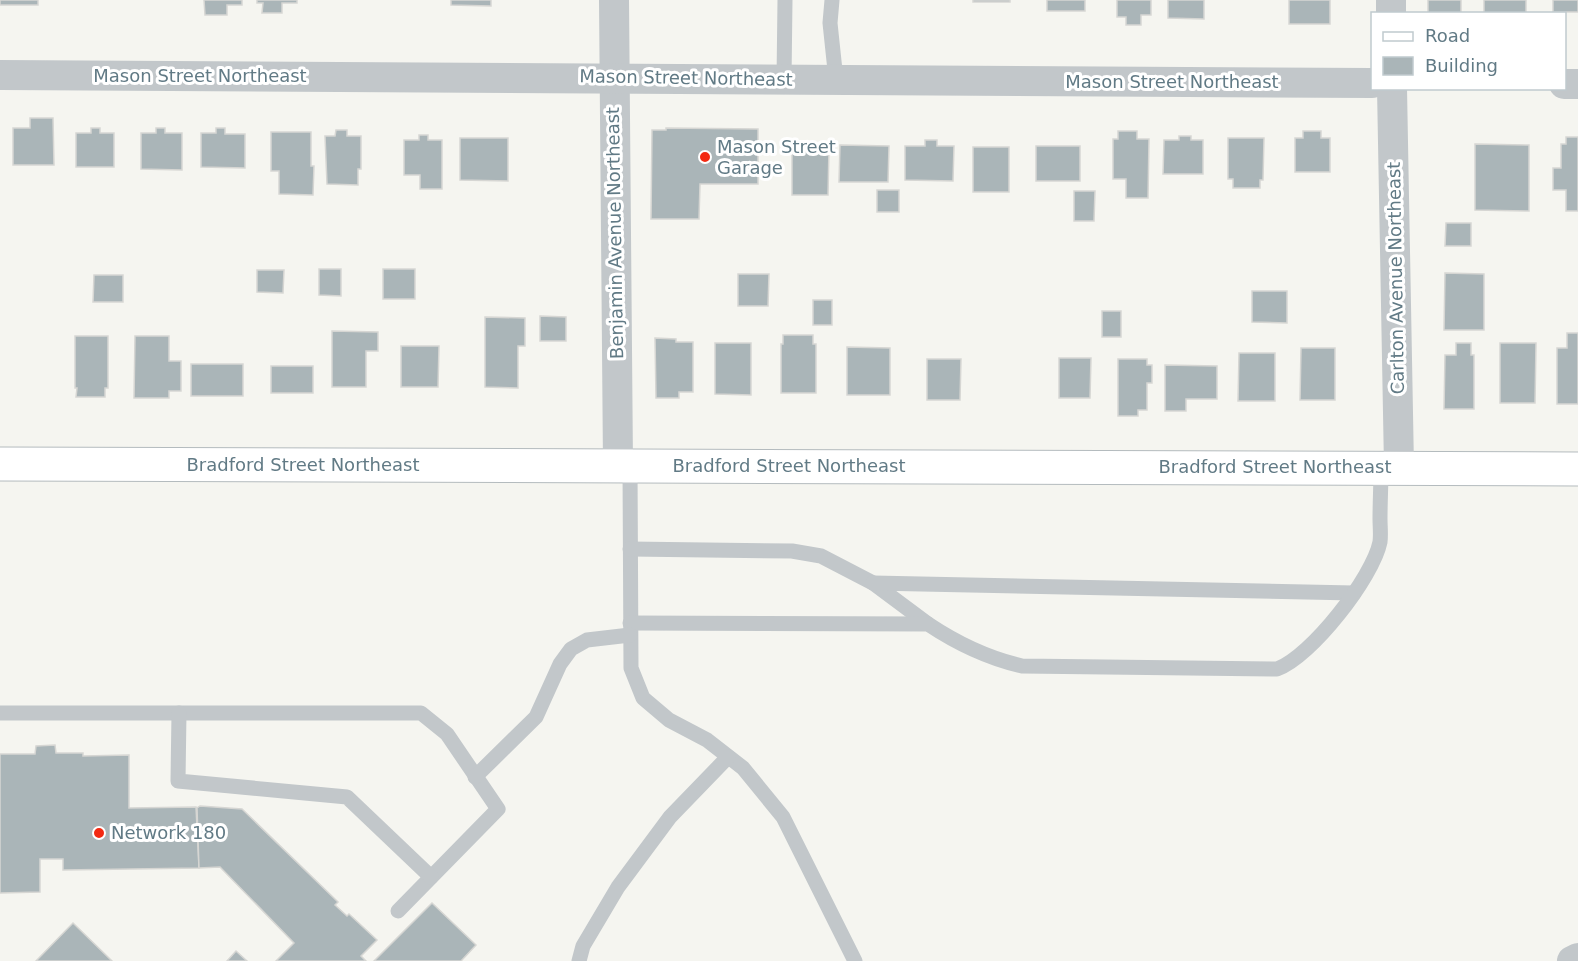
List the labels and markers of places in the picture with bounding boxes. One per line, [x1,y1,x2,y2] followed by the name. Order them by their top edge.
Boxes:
[717,136,836,178] place label: Mason Street Garage
[698,150,712,164] marker: Mason Street Garage
[111,822,226,843] place label: Network 180
[92,826,106,840] marker: Network 180

